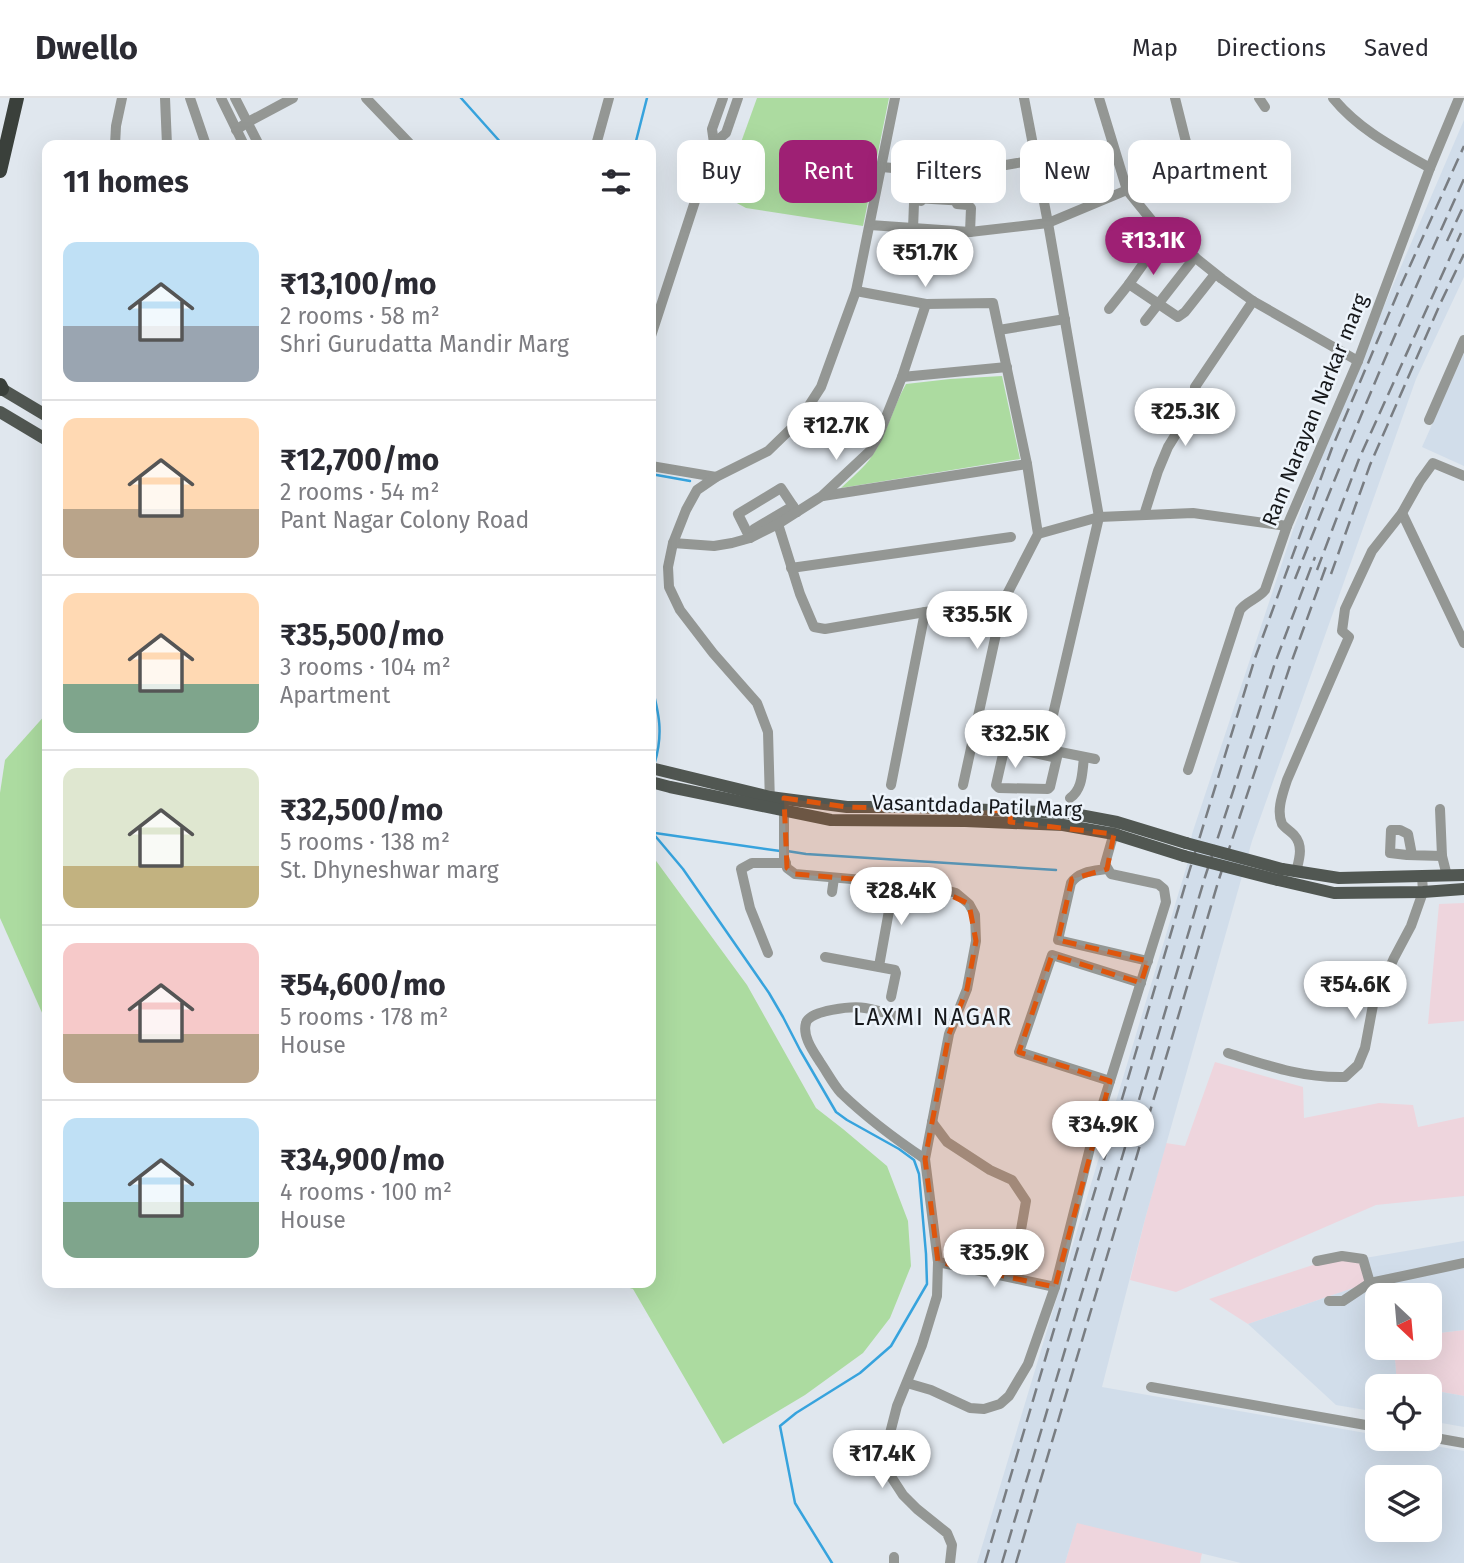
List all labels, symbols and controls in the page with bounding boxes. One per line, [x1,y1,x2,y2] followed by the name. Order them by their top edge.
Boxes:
[35,28,138,68] text: Dwello
[1132,34,1178,62] text: Map
[1216,34,1326,62] text: Directions
[1364,34,1429,62] text: Saved
[677,140,765,203] chip: Buy
[779,140,877,203] chip: Rent
[891,140,1006,203] chip: Filters
[1020,140,1114,203] chip: New
[1128,140,1291,203] chip: Apartment
[597,163,635,201] icon: filters
[63,164,189,200] text: 11 homes
[1096,218,1210,277] pin: ₹13.1K
[1121,226,1185,254] text: ₹13.1K
[868,230,982,289] pin: ₹51.7K
[893,238,958,266] text: ₹51.7K
[280,266,437,302] text: ₹13,100/mo
[119,270,203,354] icon: home
[1256,290,1374,530] street label: Ram Narayan Narkar marg
[280,302,440,330] text: 2 rooms · 58 m²
[280,330,569,358] text: Shri Gurudatta Mandir Marg
[1128,388,1242,448] pin: ₹25.3K
[1150,397,1220,425] text: ₹25.3K
[779,402,893,462] pin: ₹12.7K
[803,411,869,439] text: ₹12.7K
[280,442,439,478] text: ₹12,700/mo
[119,446,203,530] icon: home
[280,478,439,506] text: 2 rooms · 54 m²
[280,506,529,534] text: Pant Nagar Colony Road
[920,592,1034,651] pin: ₹35.5K
[942,600,1012,628] text: ₹35.5K
[280,617,444,653] text: ₹35,500/mo
[119,621,203,705] icon: home
[280,653,451,681] text: 3 rooms · 104 m²
[280,681,390,709] text: Apartment
[958,710,1072,770] pin: ₹32.5K
[981,719,1049,747] text: ₹32.5K
[871,789,1083,823] street label: Vasantdada Patil Marg
[280,792,443,828] text: ₹32,500/mo
[119,796,203,880] icon: home
[280,828,450,856] text: 5 rooms · 138 m²
[280,856,499,884] text: St. Dhyneshwar marg
[844,868,958,927] pin: ₹28.4K
[866,876,936,904] text: ₹28.4K
[1298,962,1412,1021] pin: ₹54.6K
[280,967,446,1003] text: ₹54,600/mo
[1320,970,1390,998] text: ₹54.6K
[119,971,203,1055] icon: home
[280,1003,448,1031] text: 5 rooms · 178 m²
[853,1003,1013,1031] district label: LAXMI NAGAR
[280,1031,346,1059] text: House
[1046,1102,1160,1161] pin: ₹34.9K
[1068,1110,1138,1138] text: ₹34.9K
[280,1142,445,1178] text: ₹34,900/mo
[119,1146,203,1230] icon: home
[280,1178,452,1206] text: 4 rooms · 100 m²
[280,1206,346,1234] text: House
[937,1230,1051,1289] pin: ₹35.9K
[959,1238,1029,1266] text: ₹35.9K
[1365,1283,1442,1360] north arrow
[1365,1283,1442,1542] map controls
[1365,1374,1442,1451] button: locate
[825,1430,939,1490] pin: ₹17.4K
[849,1439,915,1467] text: ₹17.4K
[1365,1465,1442,1542] button: layers

